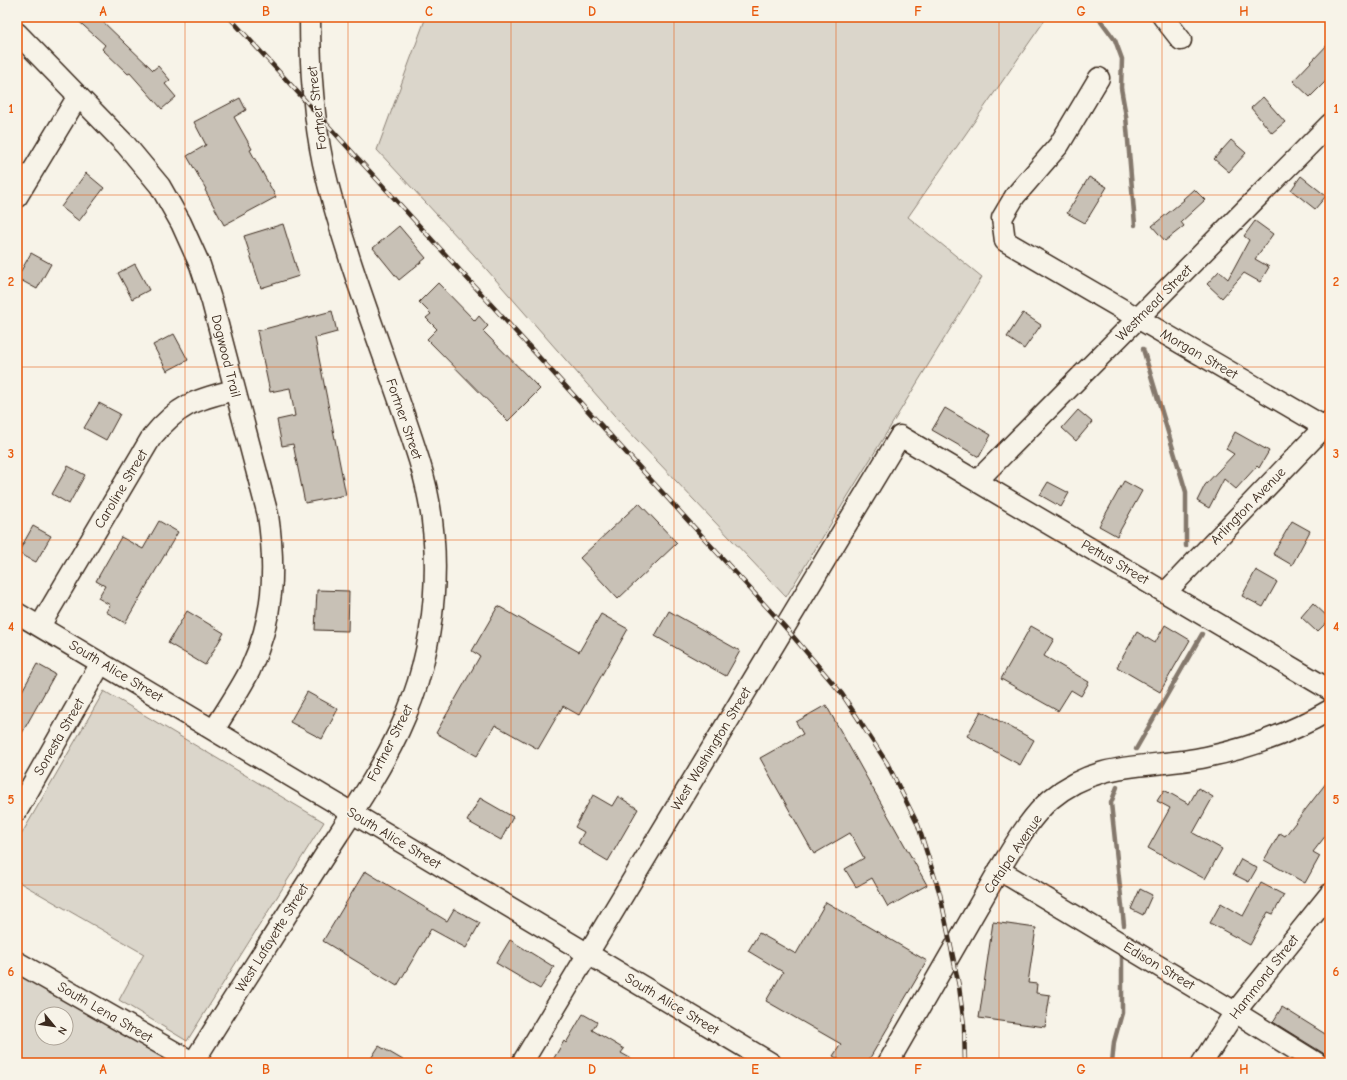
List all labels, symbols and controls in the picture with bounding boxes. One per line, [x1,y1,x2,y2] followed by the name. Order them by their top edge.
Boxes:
[99,4,107,19] text: A
[262,4,270,19] text: B
[425,4,433,19] text: C
[588,4,596,19] text: D
[751,4,759,19] text: E
[914,4,922,19] text: F
[1076,4,1086,19] text: G
[1239,4,1249,19] text: H
[303,64,331,151] street label: Fortner Street
[8,101,14,116] text: 1
[1333,101,1339,116] text: 1
[1112,261,1196,345] street label: Westmead Street
[8,274,14,289] text: 2
[1333,274,1339,289] text: 2
[208,313,244,399] street label: Dogwood Trail
[1157,325,1242,383] street label: Morgan Street
[382,376,426,463] street label: Fortner Street
[8,446,14,461] text: 3
[91,446,152,532] street label: Caroline Street
[1333,446,1339,461] text: 3
[1207,464,1289,548] street label: Arlington Avenue
[1078,536,1153,589] street label: Pettus Street
[8,619,14,634] text: 4
[1333,619,1339,634] text: 4
[66,636,167,706] street label: South Alice Street
[667,683,755,814] street label: West Washington Street
[30,695,88,779] street label: Sonesta Street
[363,701,417,784] street label: Fortner Street
[8,792,15,807] text: 5
[1333,792,1340,807] text: 5
[344,803,445,873] street label: South Alice Street
[980,811,1046,897] street label: Catalpa Avenue
[232,880,313,996] street label: West Lafayette Street
[1226,930,1303,1023] street label: Hammond Street
[1120,938,1198,994] street label: Edison Street
[8,964,15,979] text: 6
[1333,964,1340,979] text: 6
[622,969,723,1039] street label: South Alice Street
[54,978,156,1047] street label: South Lena Street
[34,1006,74,1046] north arrow
[55,1024,70,1037] text: N
[99,1062,107,1077] text: A
[262,1062,270,1077] text: B
[425,1062,433,1077] text: C
[588,1062,596,1077] text: D
[751,1062,759,1077] text: E
[914,1062,922,1077] text: F
[1076,1062,1086,1077] text: G
[1239,1062,1249,1077] text: H

